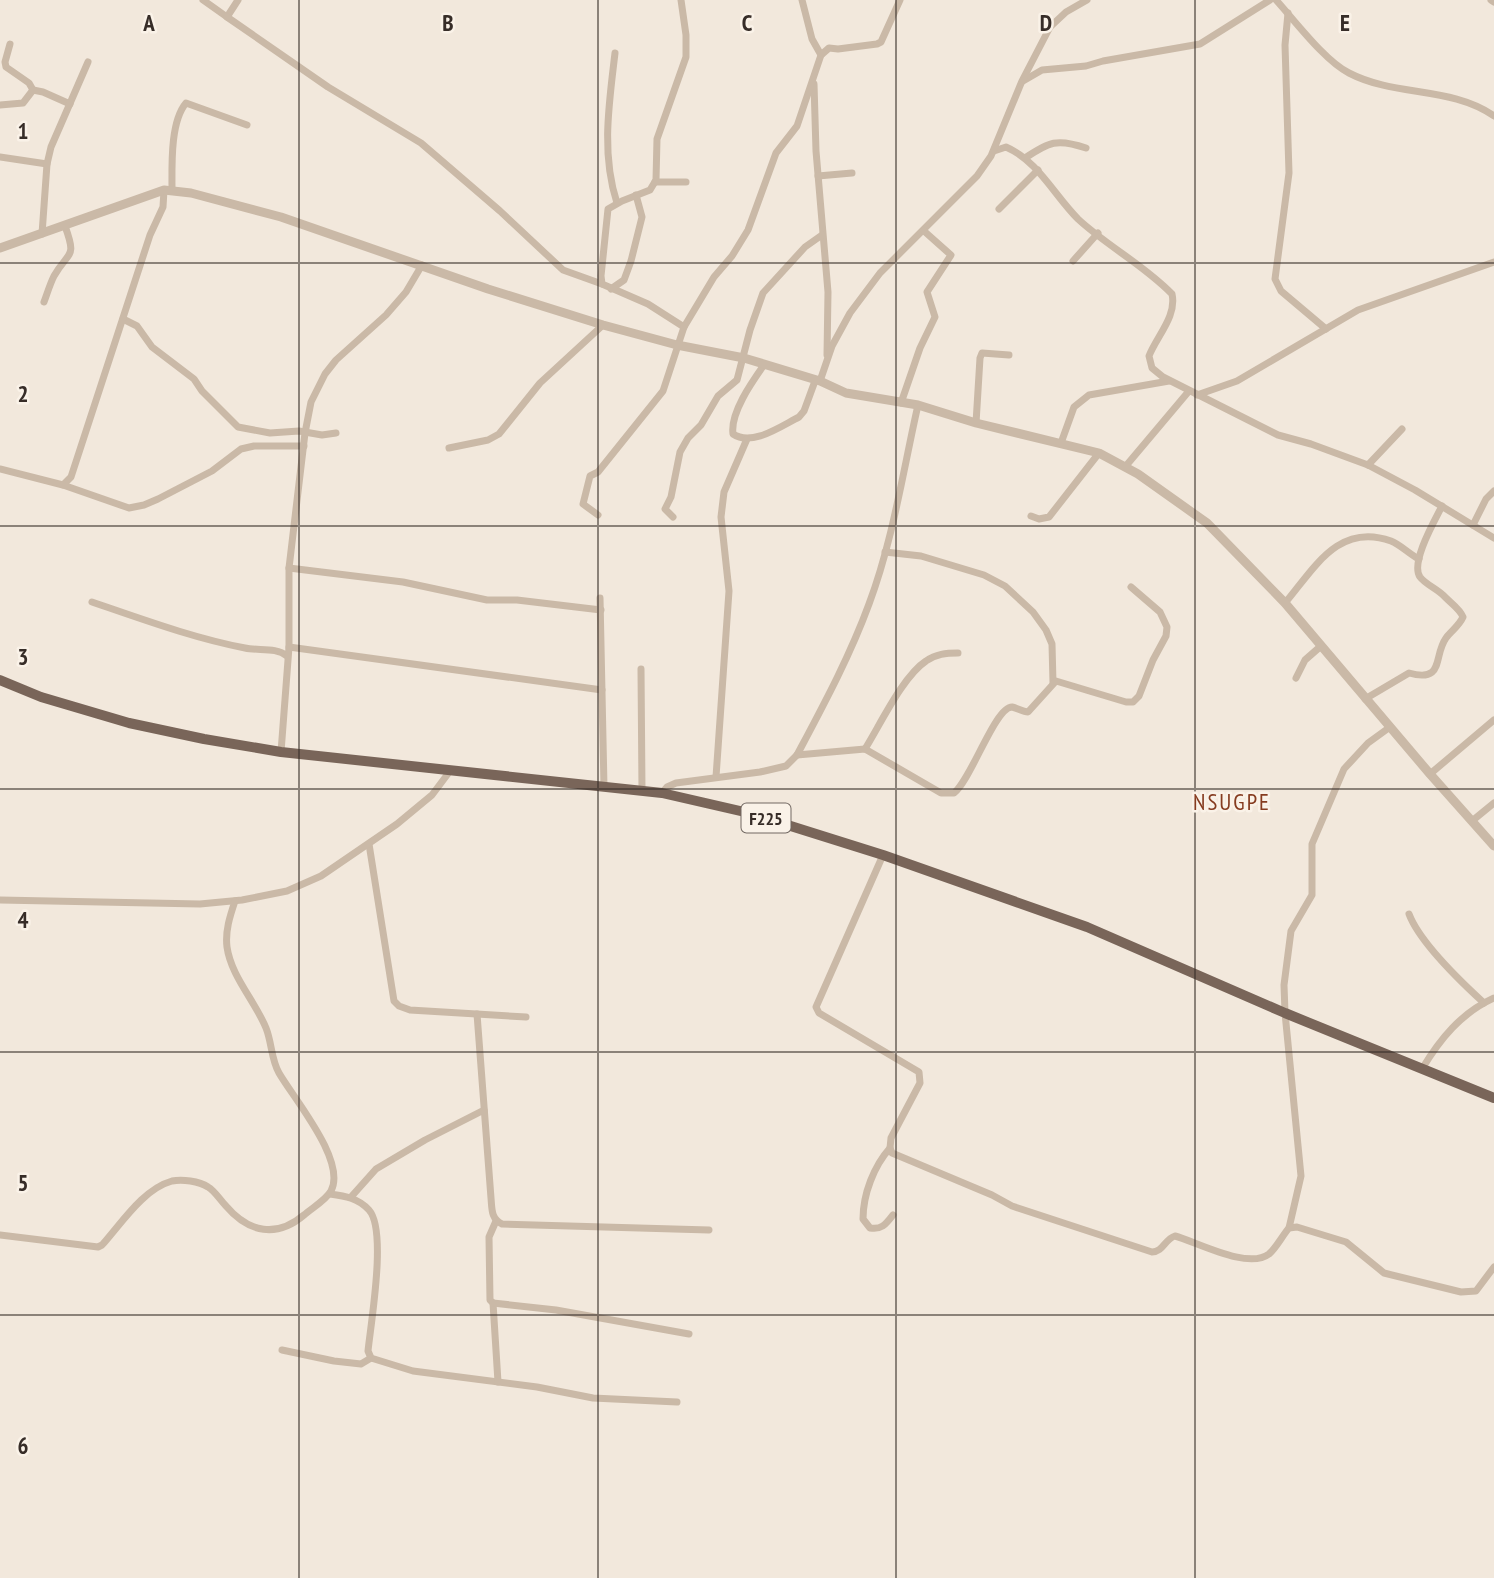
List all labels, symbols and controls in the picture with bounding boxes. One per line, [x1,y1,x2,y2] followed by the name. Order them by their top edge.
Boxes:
[142,8,155,37] text: A
[442,8,454,37] text: B
[742,8,753,37] text: C
[1040,8,1052,37] text: D
[1340,8,1350,37] text: E
[18,116,29,145] text: 1
[18,379,29,408] text: 2
[18,642,29,671] text: 3
[1193,787,1271,816] district label: NSUGPE
[742,804,790,832] road number: F225
[18,905,29,934] text: 4
[18,1168,29,1197] text: 5
[18,1431,29,1460] text: 6

